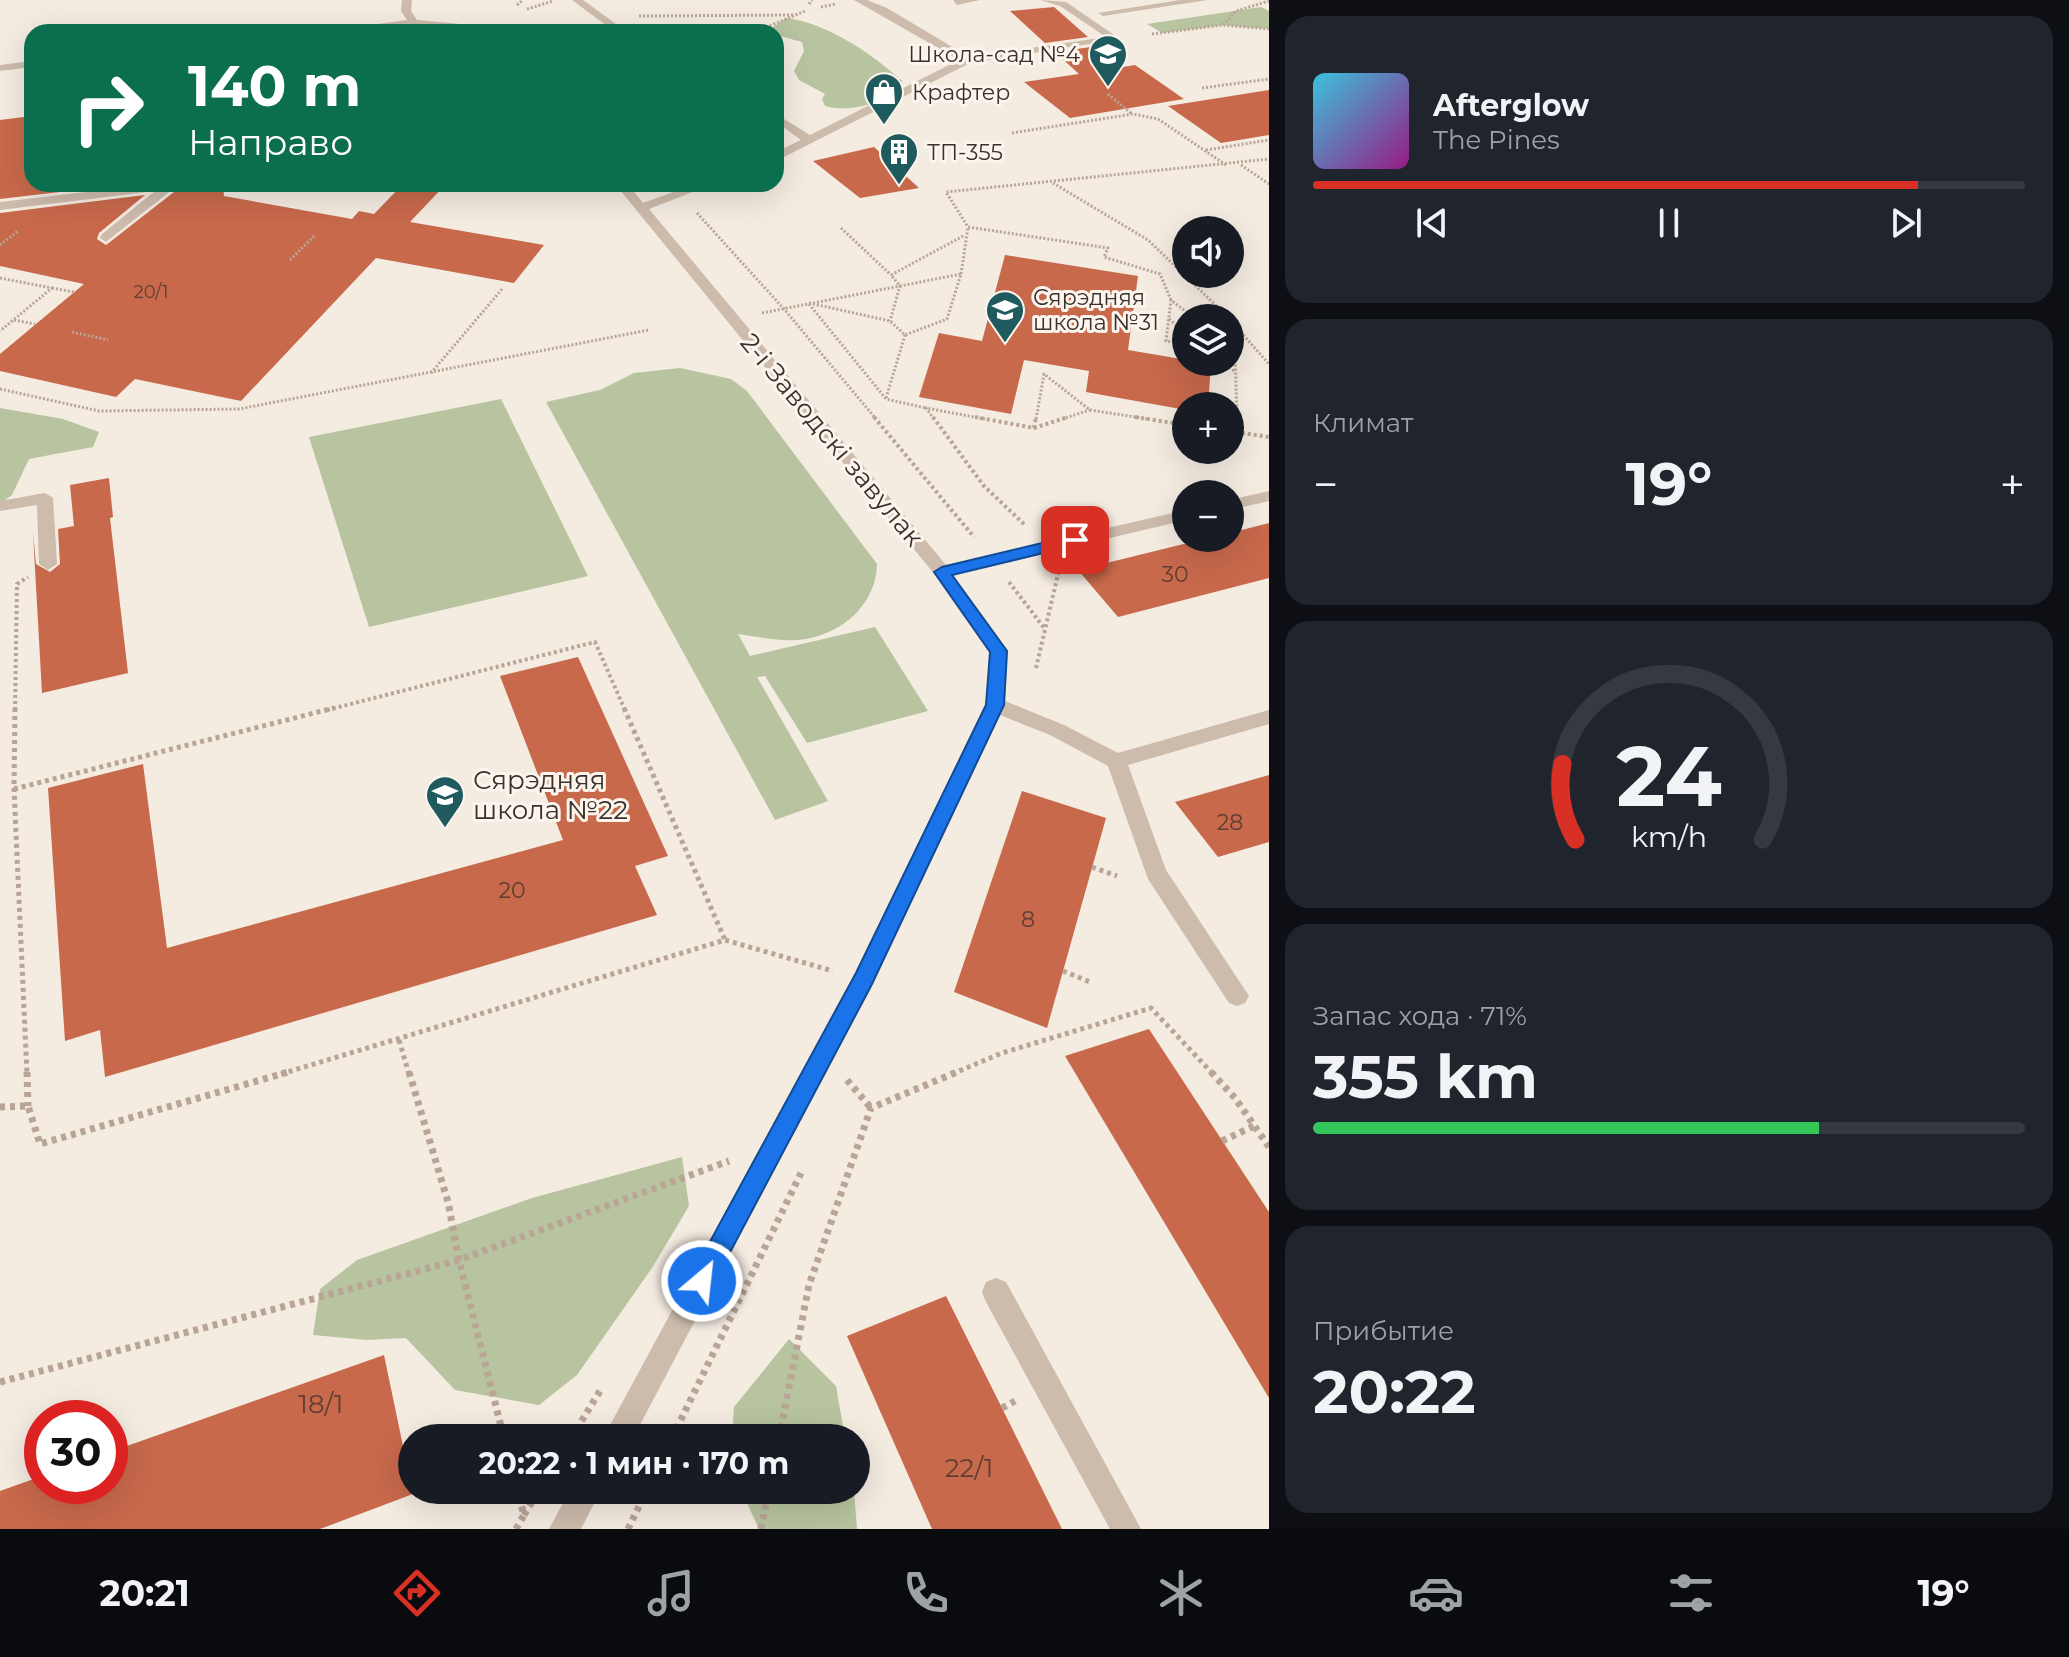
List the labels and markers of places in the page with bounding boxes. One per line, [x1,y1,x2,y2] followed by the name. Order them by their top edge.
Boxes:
[1087,33,1129,88] school or university icon: Школа-сад №4
[908,41,1080,68] place label: Школа-сад №4
[863,71,905,126] shop icon: Крафтер
[912,79,1010,106] place label: Крафтер
[878,131,920,186] building icon: ТП-355
[927,139,1003,166] place label: ТП-355
[1033,284,1159,336] place label: Сярэдняя школа №31
[984,289,1026,344] school or university icon: Сярэдняя школа №31
[1041,506,1109,574] pin
[473,764,628,826] place label: Сярэдняя школа №22
[424,774,466,829] school or university icon: Сярэдняя школа №22

